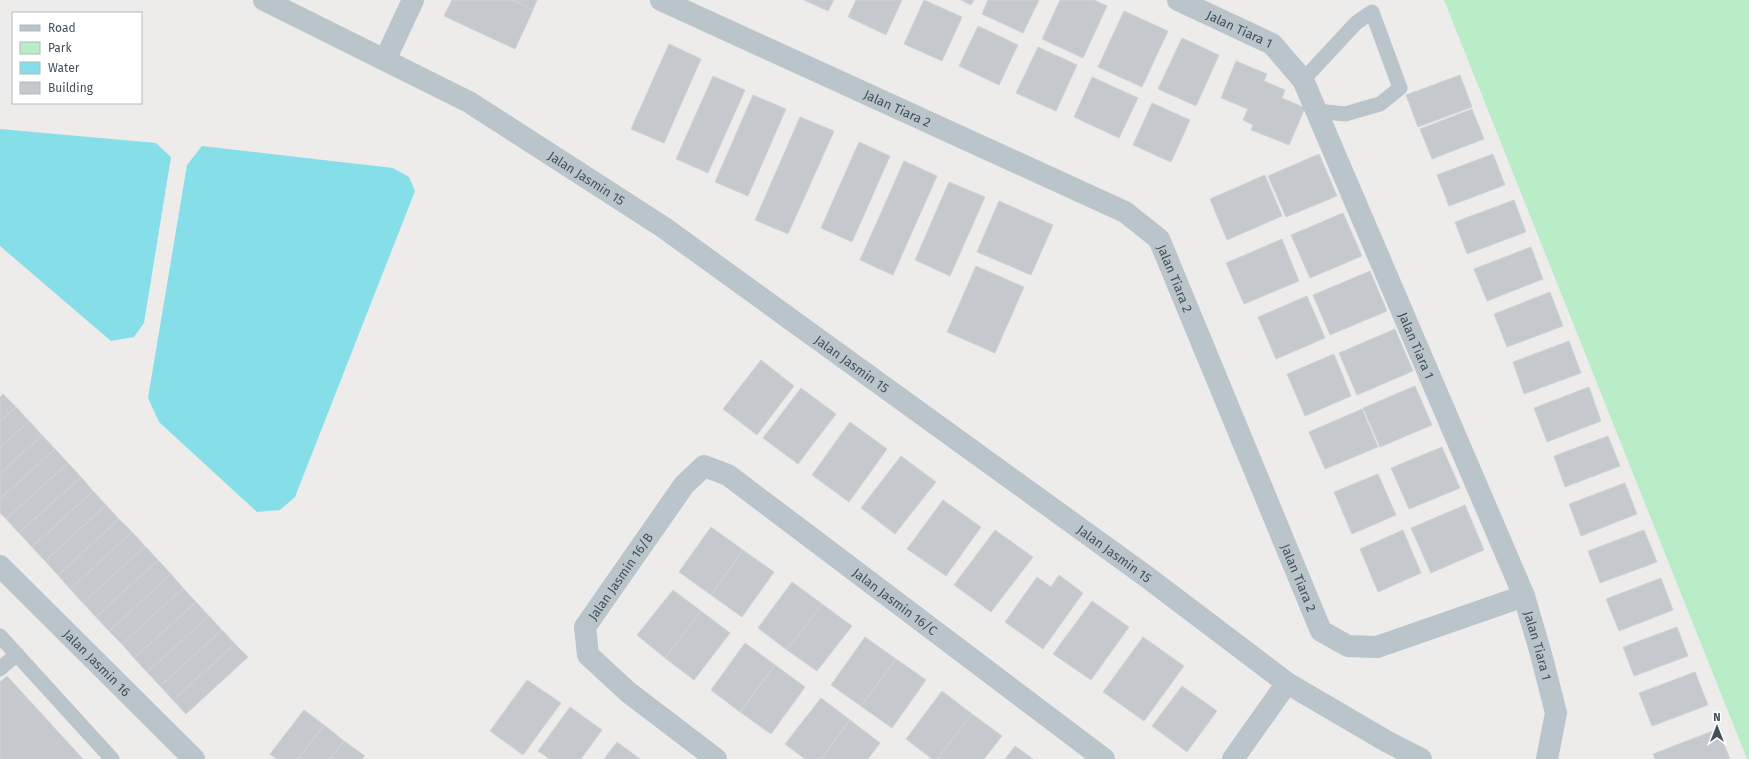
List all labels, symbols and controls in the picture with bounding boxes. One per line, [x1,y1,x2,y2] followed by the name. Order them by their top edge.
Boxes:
[1204,7,1275,51] street label: Jalan Tiara 1
[12,12,142,104] legend
[48,21,76,35] text: Road
[48,41,72,55] text: Park
[48,61,80,75] text: Water
[48,81,94,95] text: Building
[862,86,933,130] street label: Jalan Tiara 2
[546,148,628,208] street label: Jalan Jasmin 15
[1155,242,1196,314] street label: Jalan Tiara 2
[1396,310,1438,381] street label: Jalan Tiara 1
[812,332,892,396] street label: Jalan Jasmin 15
[1075,522,1155,585] street label: Jalan Jasmin 15
[585,530,656,623] street label: Jalan Jasmin 16/B
[1278,542,1320,614] street label: Jalan Tiara 2
[850,565,941,638] street label: Jalan Jasmin 16/C
[1521,609,1555,681] street label: Jalan Tiara 1
[61,626,134,699] street label: Jalan Jasmin 16
[1697,707,1737,747] north arrow
[1713,711,1721,724] text: N

